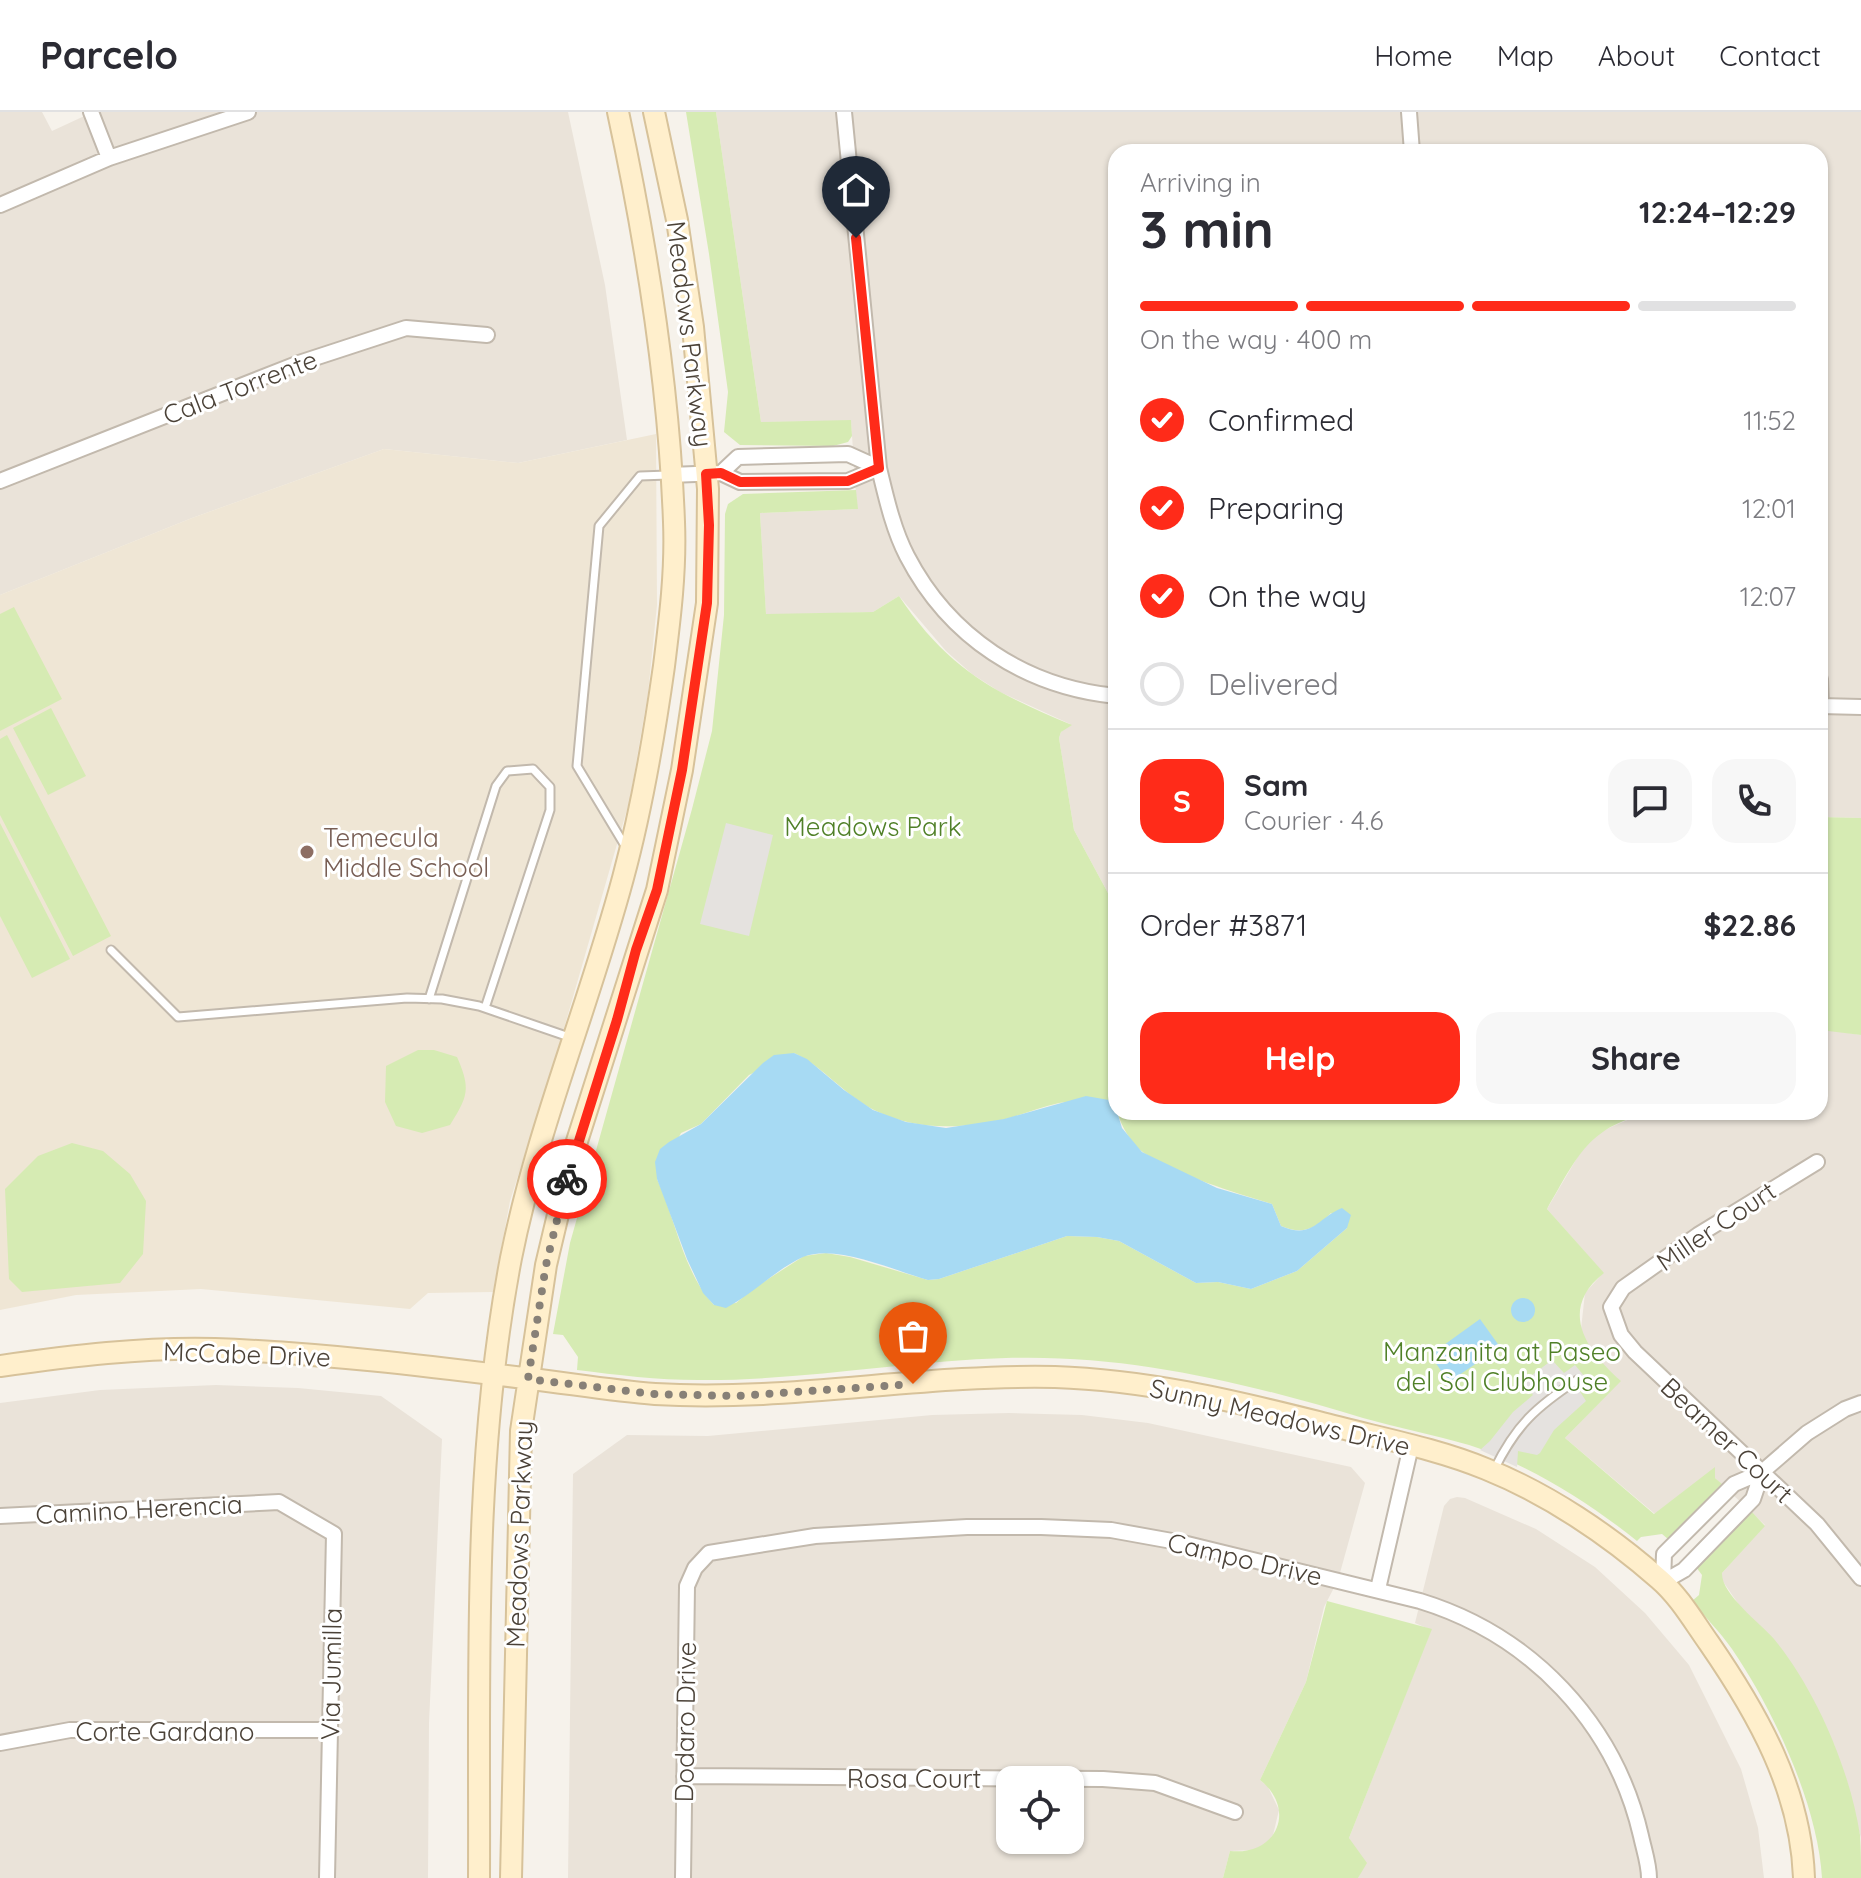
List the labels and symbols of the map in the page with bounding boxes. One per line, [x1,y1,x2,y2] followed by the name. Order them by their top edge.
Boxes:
[822,156,890,238] pin
[660,219,720,449] street label: Meadows Parkway
[158,342,322,432] street label: Cala Torrente
[784,810,962,843] park label: Meadows Park
[323,821,489,884] place label: Temecula Middle School
[298,843,316,861] marker: Temecula Middle School
[527,1139,607,1219] courier
[1650,1174,1782,1278] street label: Miller Court
[879,1302,947,1384] pin
[163,1335,331,1373] street label: McCabe Drive
[1383,1335,1621,1398] park label: Manzanita at Paseo del Sol Clubhouse
[1654,1370,1800,1510] street label: Beamer Court
[1147,1371,1413,1463] street label: Sunny Meadows Drive
[499,1420,539,1648] street label: Meadows Parkway
[35,1487,243,1531] street label: Camino Herencia
[1165,1525,1325,1593] street label: Campo Drive
[313,1608,349,1740] street label: Via Jumilla
[667,1641,703,1803] street label: Dodaro Drive
[75,1715,255,1748] street label: Corte Gardano
[847,1762,981,1795] street label: Rosa Court

